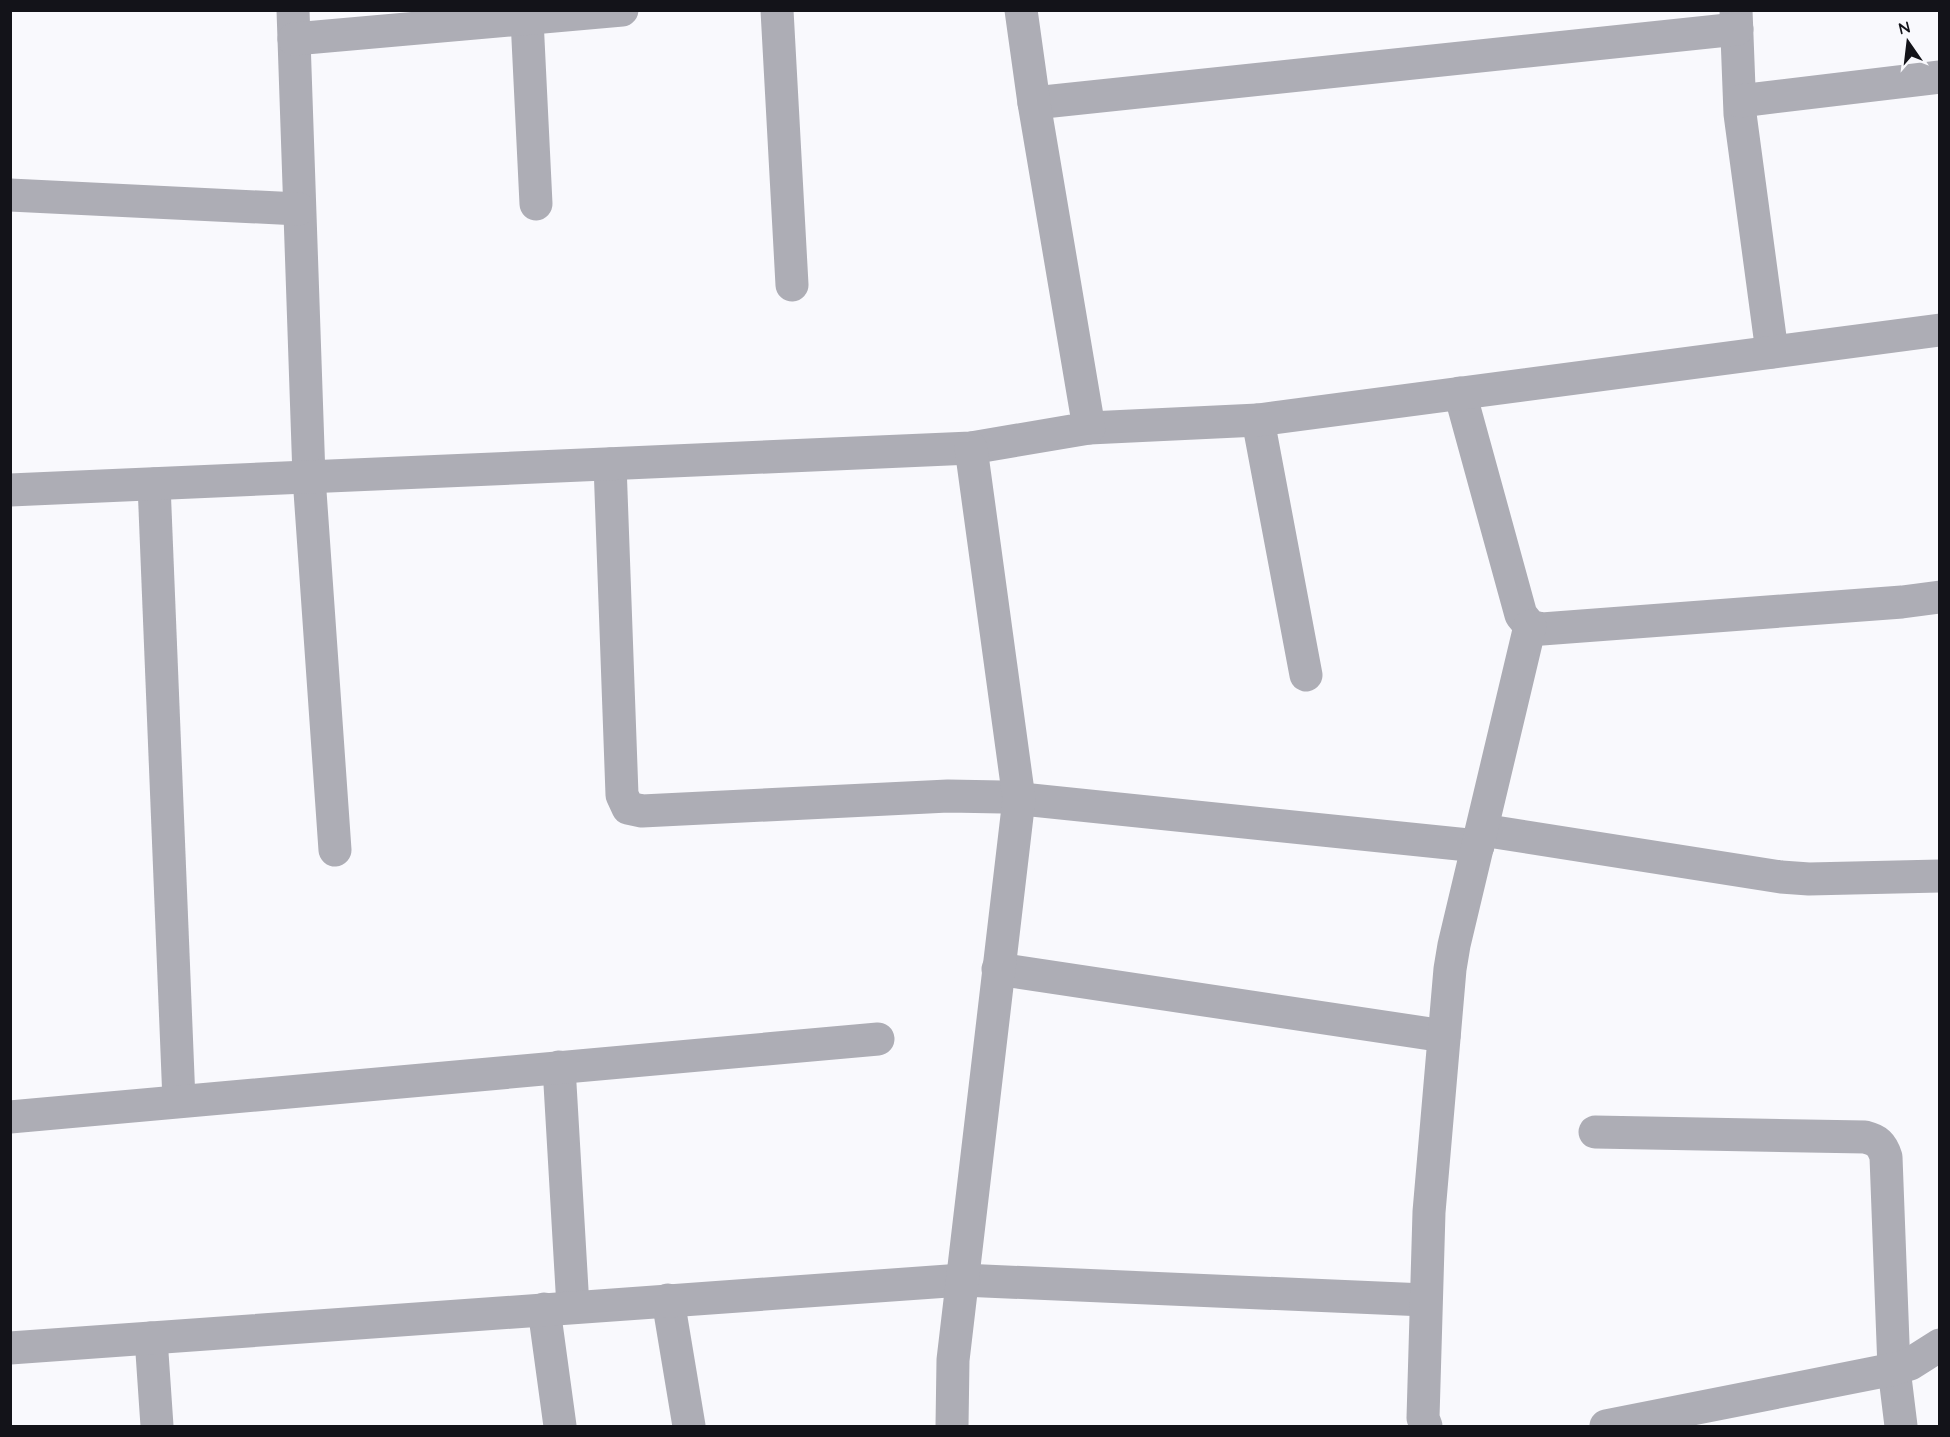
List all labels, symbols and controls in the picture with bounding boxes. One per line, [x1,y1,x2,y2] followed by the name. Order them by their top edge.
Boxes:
[1878,12,1938,72] north arrow
[1896,16,1912,39] text: N

